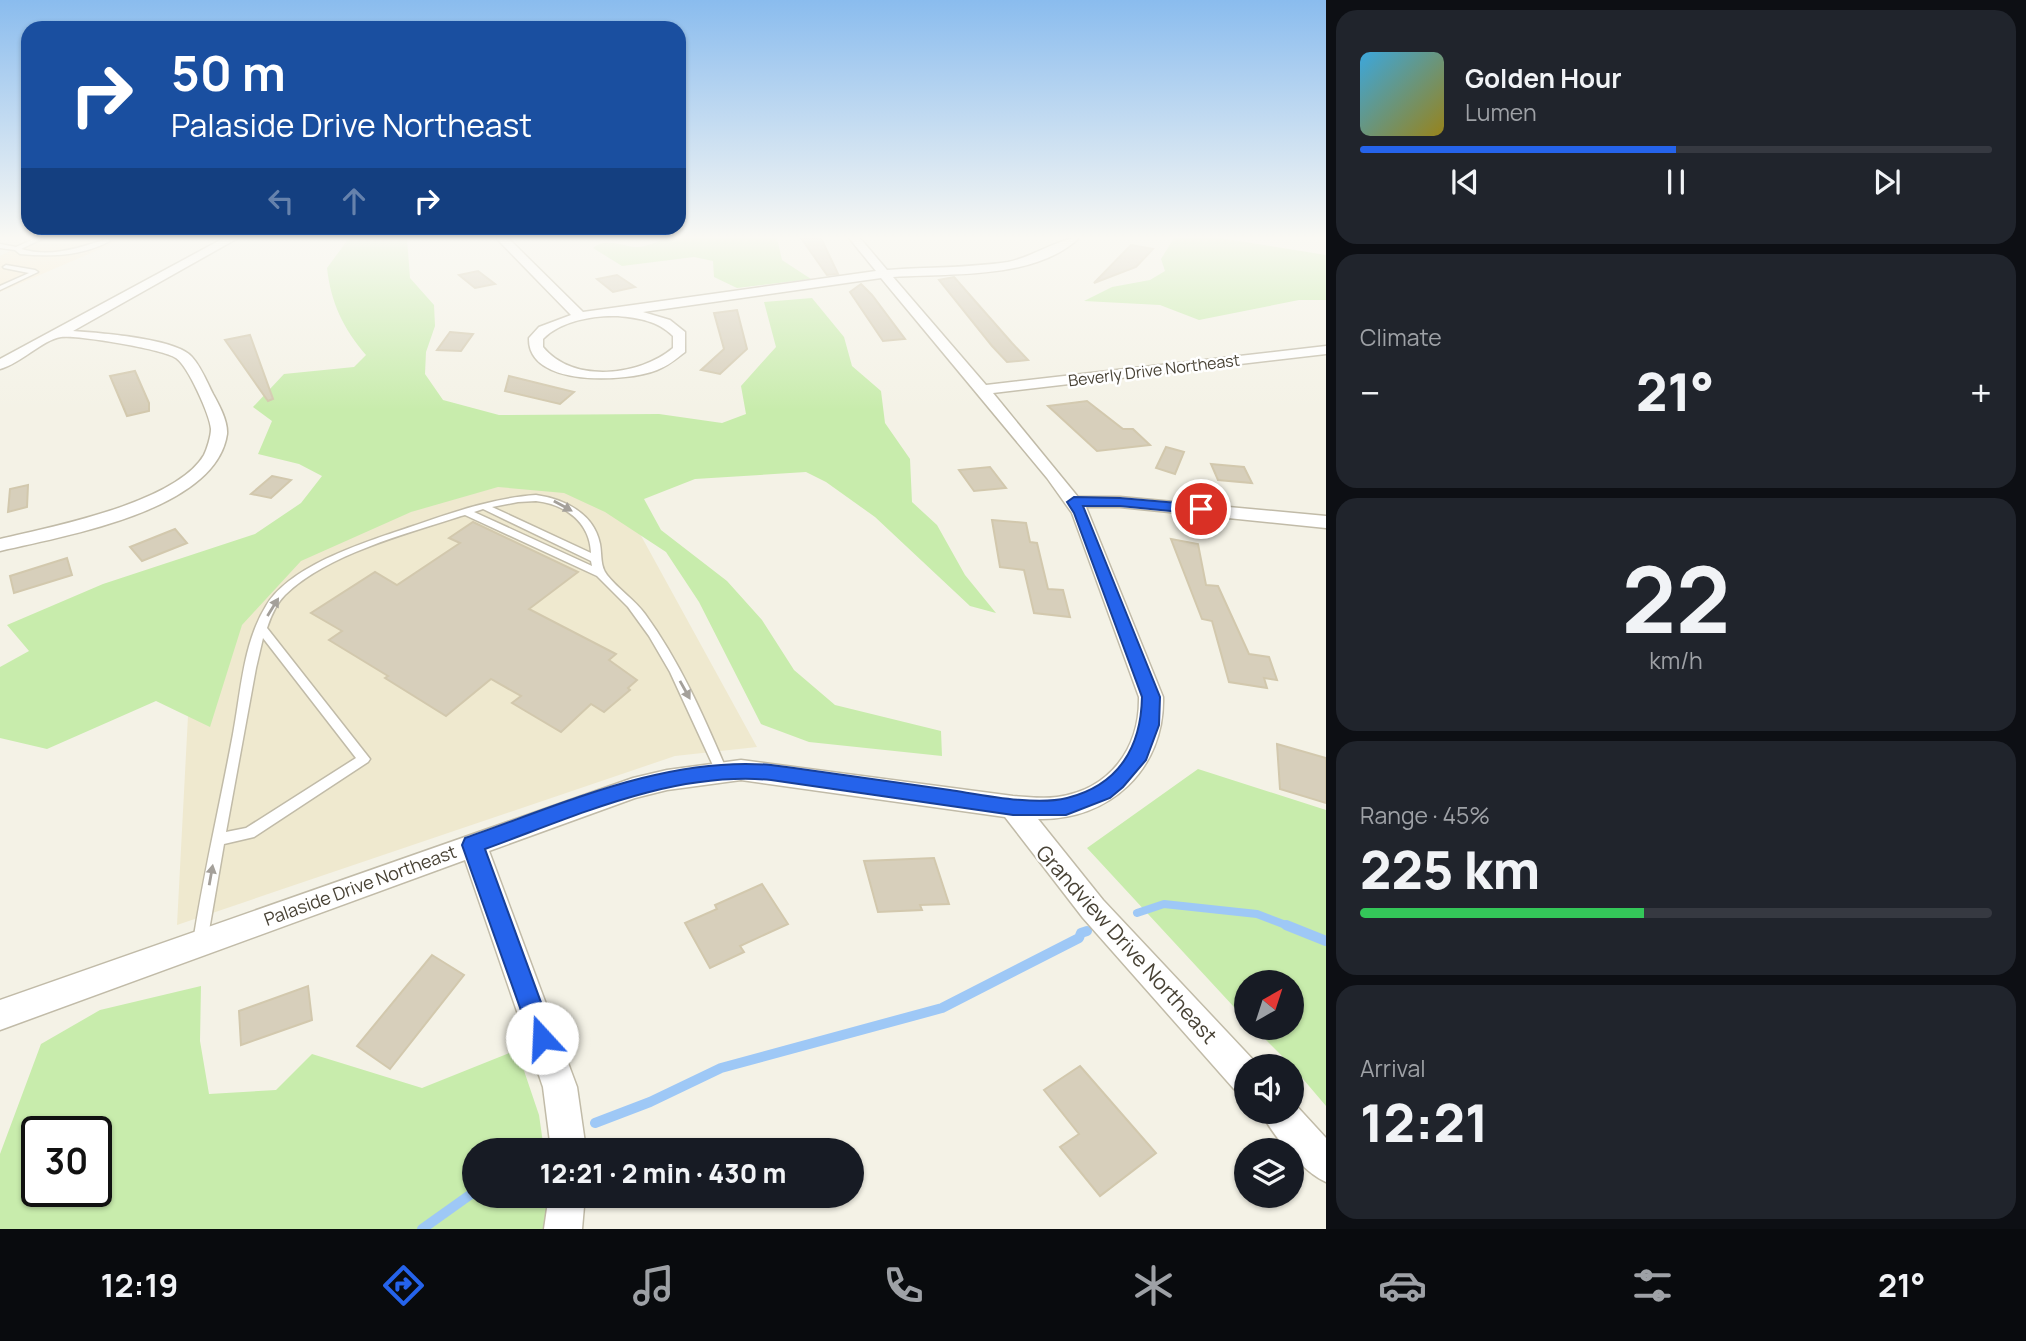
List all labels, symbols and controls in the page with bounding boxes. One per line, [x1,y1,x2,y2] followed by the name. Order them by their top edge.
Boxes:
[171,39,286,106] text: 50 m
[56,49,147,140] icon: right
[1465,60,1622,96] text: Golden Hour
[1465,96,1537,128] text: Lumen
[171,103,532,147] text: Palaside Drive Northeast
[1446,163,1484,201] icon: previous
[1657,163,1695,201] icon: pause
[1868,163,1906,201] icon: next
[262,182,300,220] icon: left
[335,182,373,220] icon: ahead
[408,182,446,220] icon: right
[1360,321,1442,353] text: Climate
[1067,349,1241,391] street label: Beverly Drive Northeast
[1636,356,1715,427] text: 21°
[1360,366,1381,418] text: −
[1970,366,1992,418] text: +
[1171,479,1231,539] pin
[1182,490,1220,528] icon: arrive
[553,500,573,512] one-way arrow
[1622,536,1730,660] text: 22
[267,597,280,617] one-way arrow
[1649,644,1703,676] text: km/h
[679,681,691,700] one-way arrow
[1360,799,1490,831] text: Range · 45%
[1360,834,1540,905] text: 225 km
[260,839,460,931] street label: Palaside Drive Northeast
[1030,839,1224,1049] street label: Grandview Drive Northeast
[206,864,217,886] one-way arrow
[1234,970,1304,1040] north arrow
[1234,970,1304,1208] map controls
[505,1001,579,1075] position arrow
[1360,1052,1426,1084] text: Arrival
[1234,1054,1304,1124] button: sound
[1360,1087,1489,1158] text: 12:21
[21,1116,112,1207] speed limit sign: 30
[1234,1138,1304,1208] button: layers
[540,1155,786,1191] text: 12:21 · 2 min · 430 m
[379,1261,428,1310] icon: directions
[629,1261,678,1310] icon: music
[879,1261,928,1310] icon: phone
[1129,1261,1178,1310] icon: climate
[1378,1261,1427,1310] icon: car
[1628,1261,1677,1310] icon: filters
[100,1263,178,1307] text: 12:19
[1878,1263,1926,1307] text: 21°

